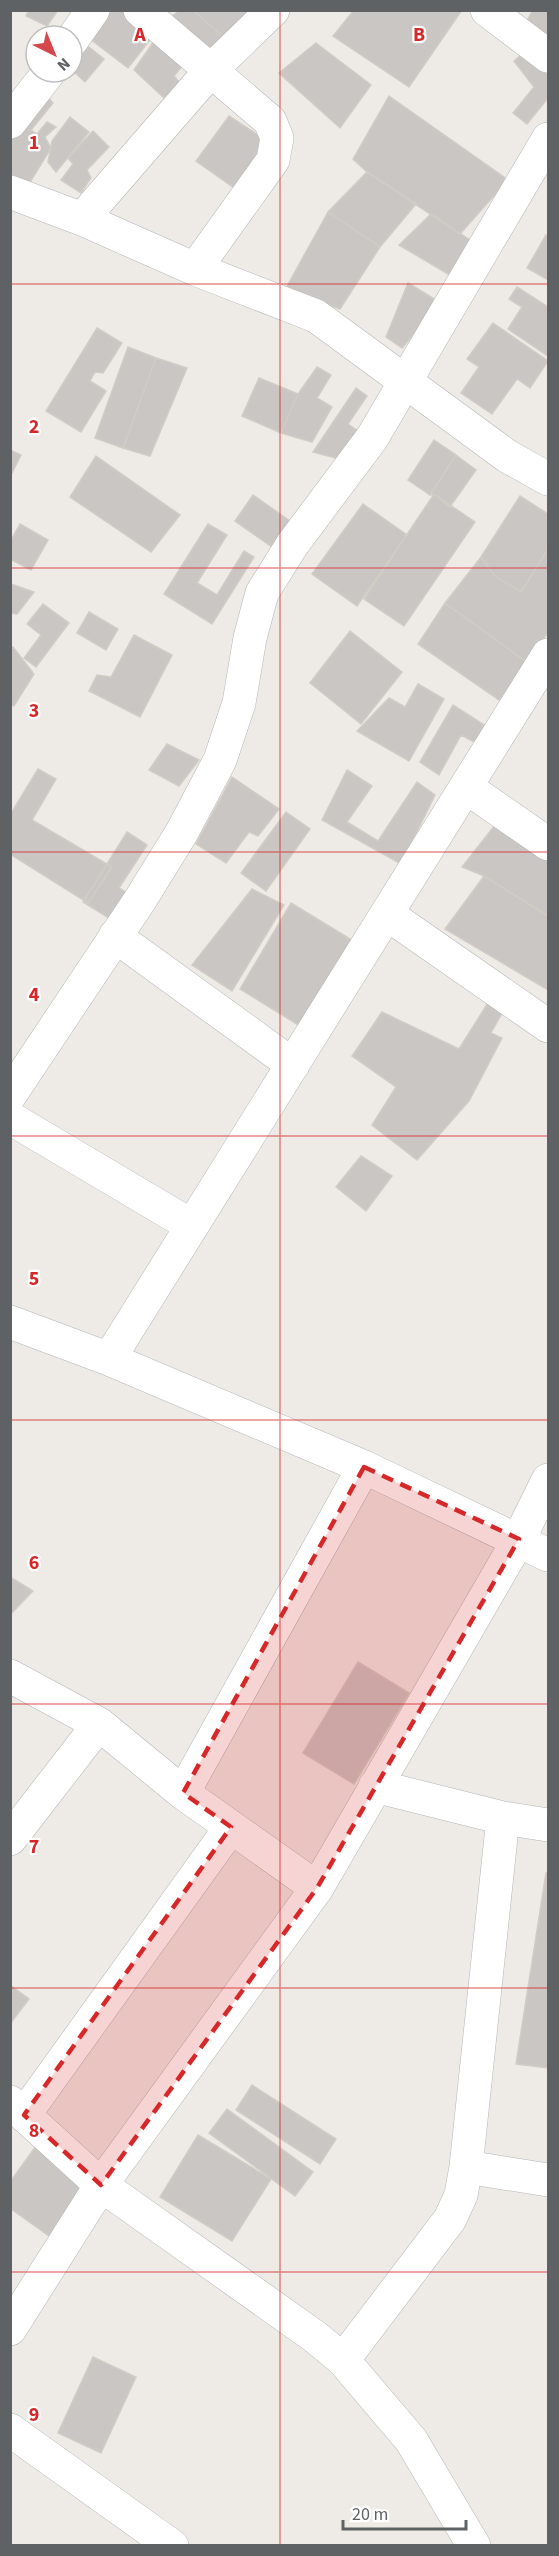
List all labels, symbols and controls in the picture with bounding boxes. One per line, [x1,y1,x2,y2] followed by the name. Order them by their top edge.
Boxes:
[133,21,146,49] text: A
[413,21,425,49] text: B
[24,24,84,84] north arrow
[52,53,75,76] text: N
[29,129,39,157] text: 1
[29,413,39,441] text: 2
[29,697,39,725] text: 3
[29,981,40,1009] text: 4
[29,1265,39,1293] text: 5
[29,1549,39,1577] text: 6
[29,1833,39,1861] text: 7
[29,2117,39,2145] text: 8
[29,2401,39,2429] text: 9
[343,2493,466,2531] scale bar
[352,2502,388,2527] text: 20 m

